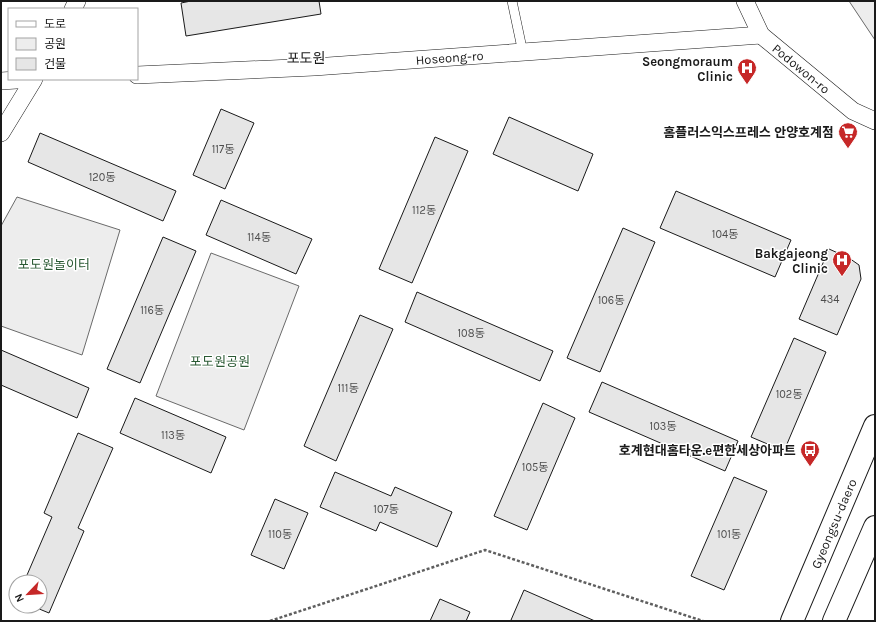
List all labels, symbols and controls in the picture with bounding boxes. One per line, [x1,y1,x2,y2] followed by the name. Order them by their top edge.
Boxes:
[8,8,138,80] legend
[44,17,66,31] text: 도로
[44,37,66,51] text: 공원
[770,40,833,96] street label: Podowon-ro
[415,47,484,67] street label: Hoseong-ro
[287,50,325,67] district label: 포도원
[642,54,733,84] place label: Seongmoraum Clinic
[44,57,66,71] text: 건물
[736,57,758,85] hospital icon: Seongmoraum Clinic
[837,121,859,149] supermarket icon: 홈플러스익스프레스 안양호계점
[663,125,834,140] place label: 홈플러스익스프레스 안양호계점
[212,143,234,156] house number: 117동
[89,171,115,184] house number: 120동
[412,204,436,217] house number: 112동
[712,228,738,241] house number: 104동
[247,231,271,244] house number: 114동
[755,246,828,276] place label: Bakgajeong Clinic
[831,249,853,277] hospital icon: Bakgajeong Clinic
[18,257,90,272] park label: 포도원놀이터
[821,293,839,306] house number: 434
[598,294,624,307] house number: 106동
[140,304,164,317] house number: 116동
[457,327,485,340] house number: 108동
[190,354,250,369] park label: 포도원공원
[337,382,359,395] house number: 111동
[776,388,802,401] house number: 102동
[650,420,676,433] house number: 103동
[161,429,185,442] house number: 113동
[799,439,821,467] bus stop icon: 호계현대홈타운.e편한세상아파트
[619,443,796,458] place label: 호계현대홈타운.e편한세상아파트
[522,461,548,474] house number: 105동
[808,476,859,571] street label: Gyeongsu-daero
[373,503,399,516] house number: 107동
[268,528,292,541] house number: 110동
[717,528,741,541] house number: 101동
[8,574,48,614] north arrow
[12,592,27,604] text: N

